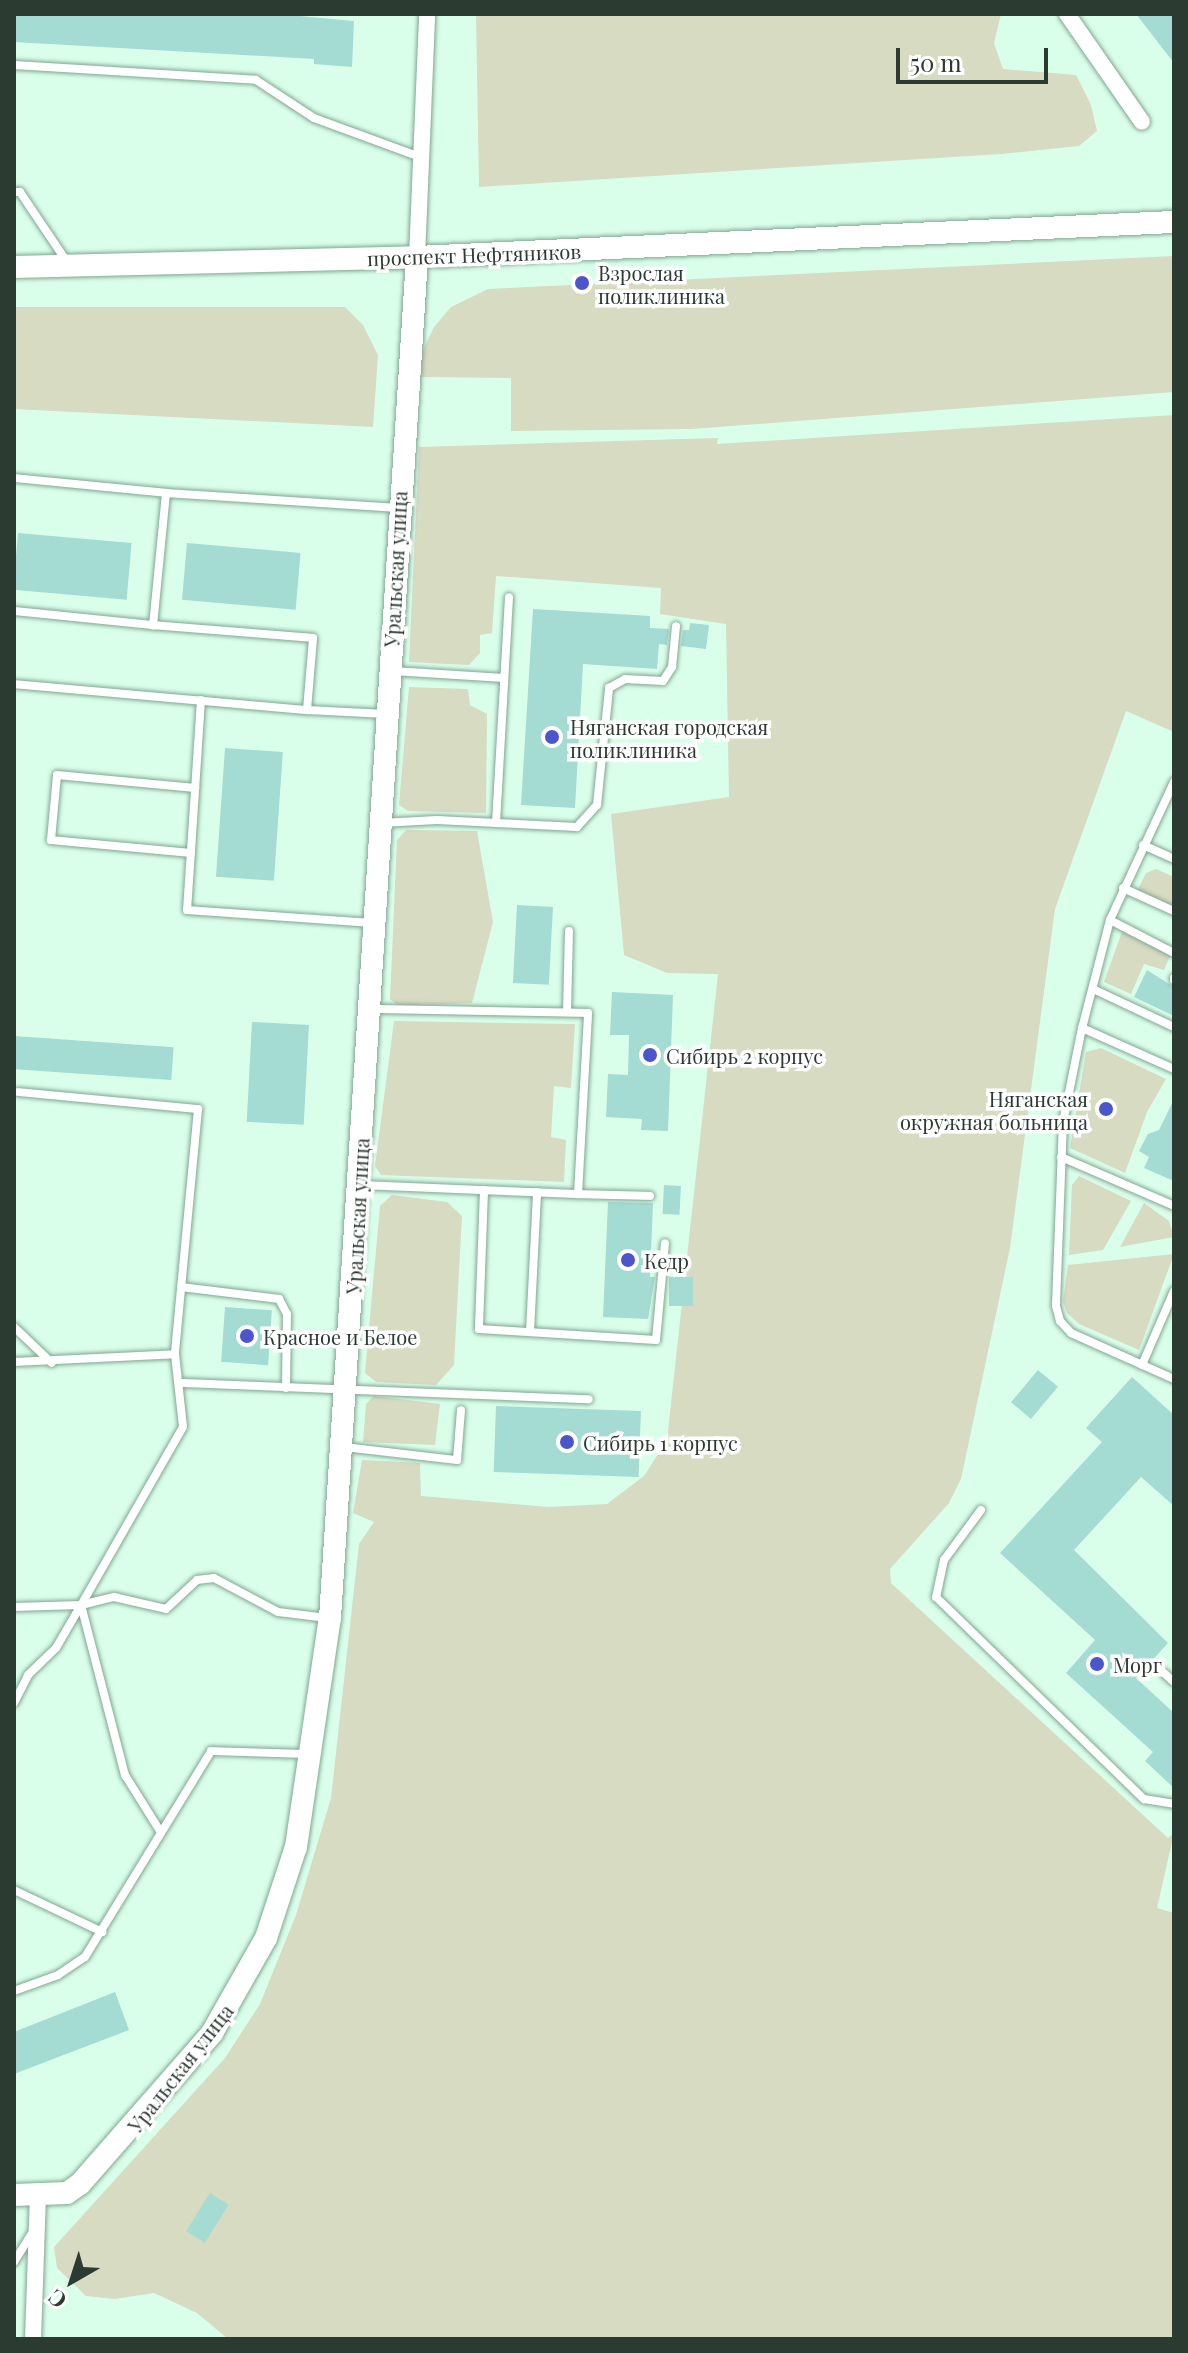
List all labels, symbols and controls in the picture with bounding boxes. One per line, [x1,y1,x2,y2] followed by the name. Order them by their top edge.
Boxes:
[900,32,1052,82] scale bar
[910,46,962,78] text: 50 m
[366,238,582,270] street label: проспект Нефтяников
[598,260,725,307] place label: Взрослая поликлиника
[573,274,591,292] marker: Взрослая поликлиника
[379,490,411,648] street label: Уральская улица
[570,714,768,761] place label: Няганская городская поликлиника
[541,726,563,748] marker: Няганская городская поликлиника
[666,1043,823,1067] place label: Сибирь 2 корпус
[641,1046,659,1064] marker: Сибирь 2 корпус
[900,1086,1088,1133] place label: Няганская окружная больница
[1095,1098,1117,1120] marker: Няганская окружная больница
[341,1137,373,1295] street label: Уральская улица
[644,1248,689,1272] place label: Кедр
[619,1251,637,1269] marker: Кедр
[263,1324,417,1348] place label: Красное и Белое
[238,1327,256,1345] marker: Красное и Белое
[583,1430,738,1454] place label: Сибирь 1 корпус
[558,1433,576,1451] marker: Сибирь 1 корпус
[1113,1652,1162,1676] place label: Морг
[1088,1655,1106,1673] marker: Морг
[122,1999,238,2137] street label: Уральская улица
[32,2241,112,2321] north arrow
[41,2283,72,2316] text: С

